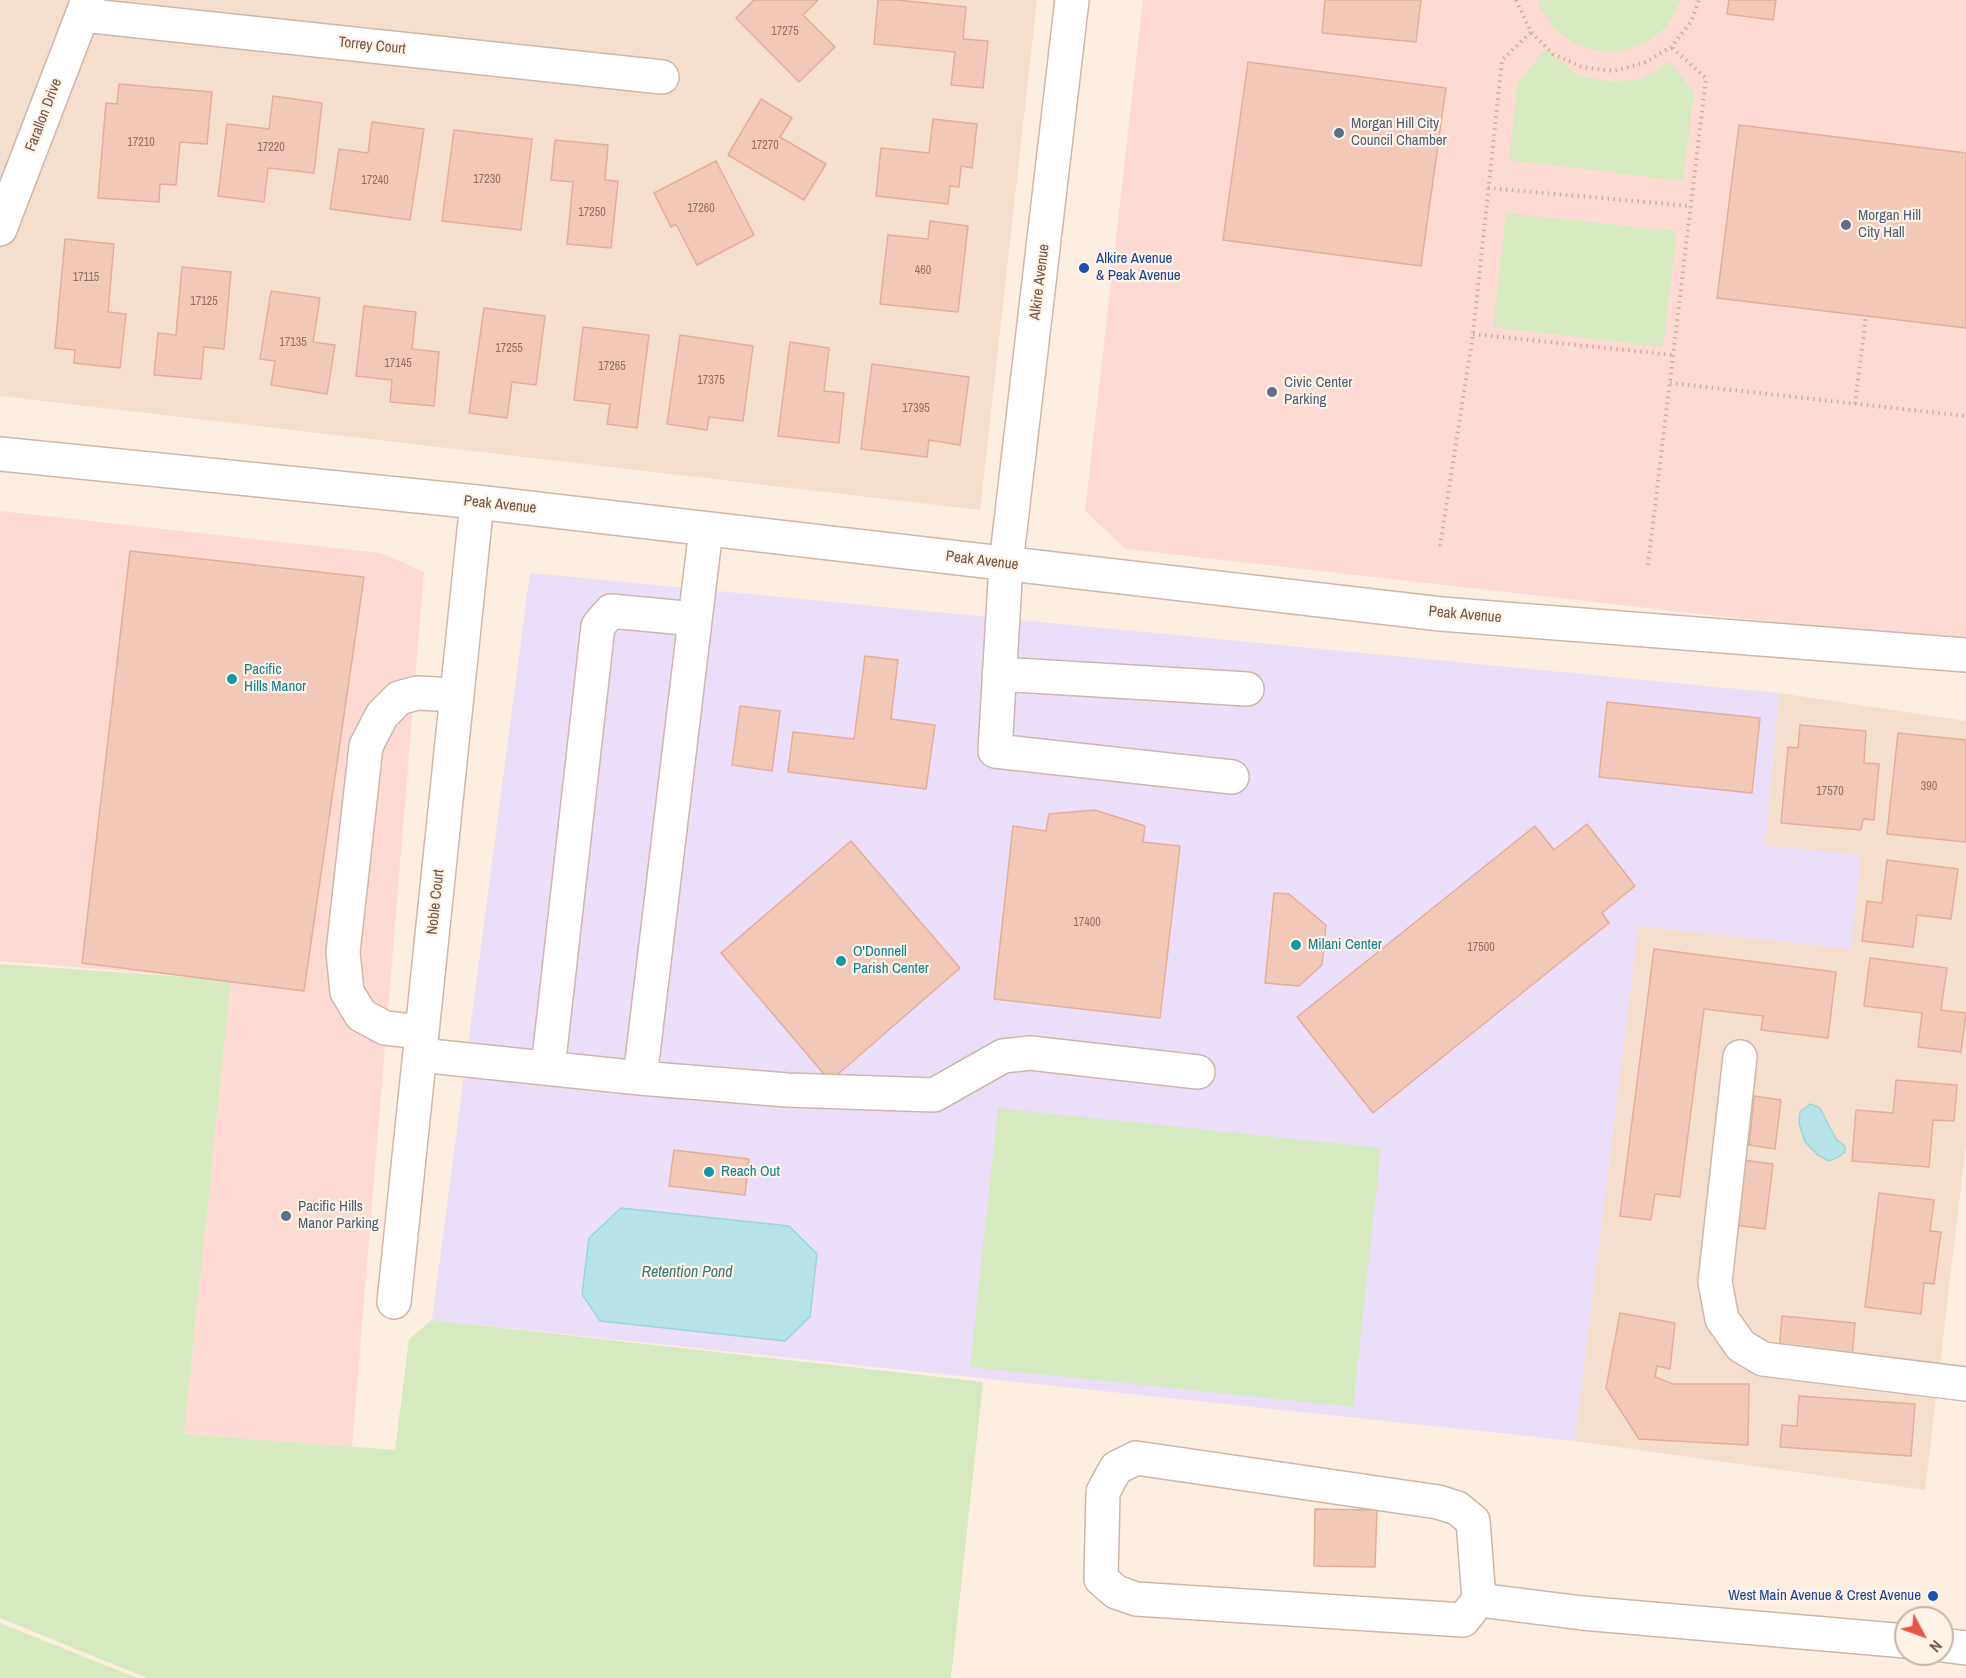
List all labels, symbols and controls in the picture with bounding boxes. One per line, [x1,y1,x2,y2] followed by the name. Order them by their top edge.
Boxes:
[771,25,799,39] house number: 17275
[337,34,407,58] street label: Torrey Court
[22,76,66,154] street label: Farallon Drive
[1351,115,1447,150] place label: Morgan Hill City Council Chamber
[1332,126,1346,140] marker: Morgan Hill City Council Chamber
[127,136,155,150] house number: 17210
[751,139,779,153] house number: 17270
[257,141,285,155] house number: 17220
[473,173,501,187] house number: 17230
[361,174,389,188] house number: 17240
[687,202,715,216] house number: 17260
[578,206,606,220] house number: 17250
[1858,207,1921,242] place label: Morgan Hill City Hall
[1839,218,1853,232] marker: Morgan Hill City Hall
[1026,243,1054,321] street label: Alkire Avenue
[1096,250,1181,285] place label: Alkire Avenue & Peak Avenue
[1077,261,1091,275] marker: Alkire Avenue & Peak Avenue
[915,264,931,278] house number: 460
[73,271,99,285] house number: 17115
[190,295,218,309] house number: 17125
[279,336,307,350] house number: 17135
[495,342,523,356] house number: 17255
[384,357,412,371] house number: 17145
[598,360,626,374] house number: 17265
[697,374,725,388] house number: 17375
[1284,374,1352,409] place label: Civic Center Parking
[1265,385,1279,399] marker: Civic Center Parking
[902,402,930,416] house number: 17395
[463,492,537,518] street label: Peak Avenue
[945,548,1019,574] street label: Peak Avenue
[1428,603,1502,627] street label: Peak Avenue
[244,661,306,696] place label: Pacific Hills Manor
[225,672,239,686] marker: Pacific Hills Manor
[1921,780,1937,794] house number: 390
[1816,785,1844,799] house number: 17570
[424,868,448,936] street label: Noble Court
[1073,916,1101,930] house number: 17400
[1308,936,1382,954] place label: Milani Center
[1289,938,1303,952] marker: Milani Center
[1467,941,1495,955] house number: 17500
[853,943,929,978] place label: O'Donnell Parish Center
[834,954,848,968] marker: O'Donnell Parish Center
[721,1163,780,1181] place label: Reach Out
[702,1165,716,1179] marker: Reach Out
[298,1198,379,1233] place label: Pacific Hills Manor Parking
[279,1209,293,1223] marker: Pacific Hills Manor Parking
[641,1263,733,1283] water label: Retention Pond
[1728,1587,1921,1605] place label: West Main Avenue & Crest Avenue
[1926,1589,1940,1603] marker: West Main Avenue & Crest Avenue
[1894,1606,1954,1666] north arrow
[1925,1636,1947,1657] text: N

